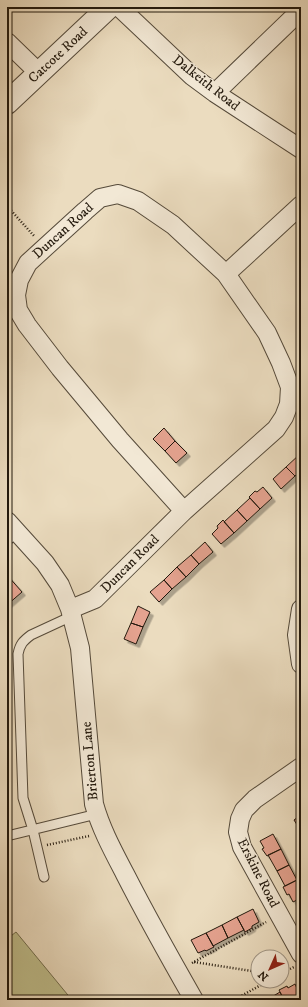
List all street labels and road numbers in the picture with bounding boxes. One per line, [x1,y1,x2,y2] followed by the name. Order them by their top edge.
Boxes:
[24,23,92,87] street label: Catcote Road
[169,51,243,115] street label: Dalkeith Road
[29,199,97,263] street label: Duncan Road
[97,531,163,597] street label: Duncan Road
[78,721,102,801] street label: Brierton Lane
[233,835,283,911] street label: Erskine Road

